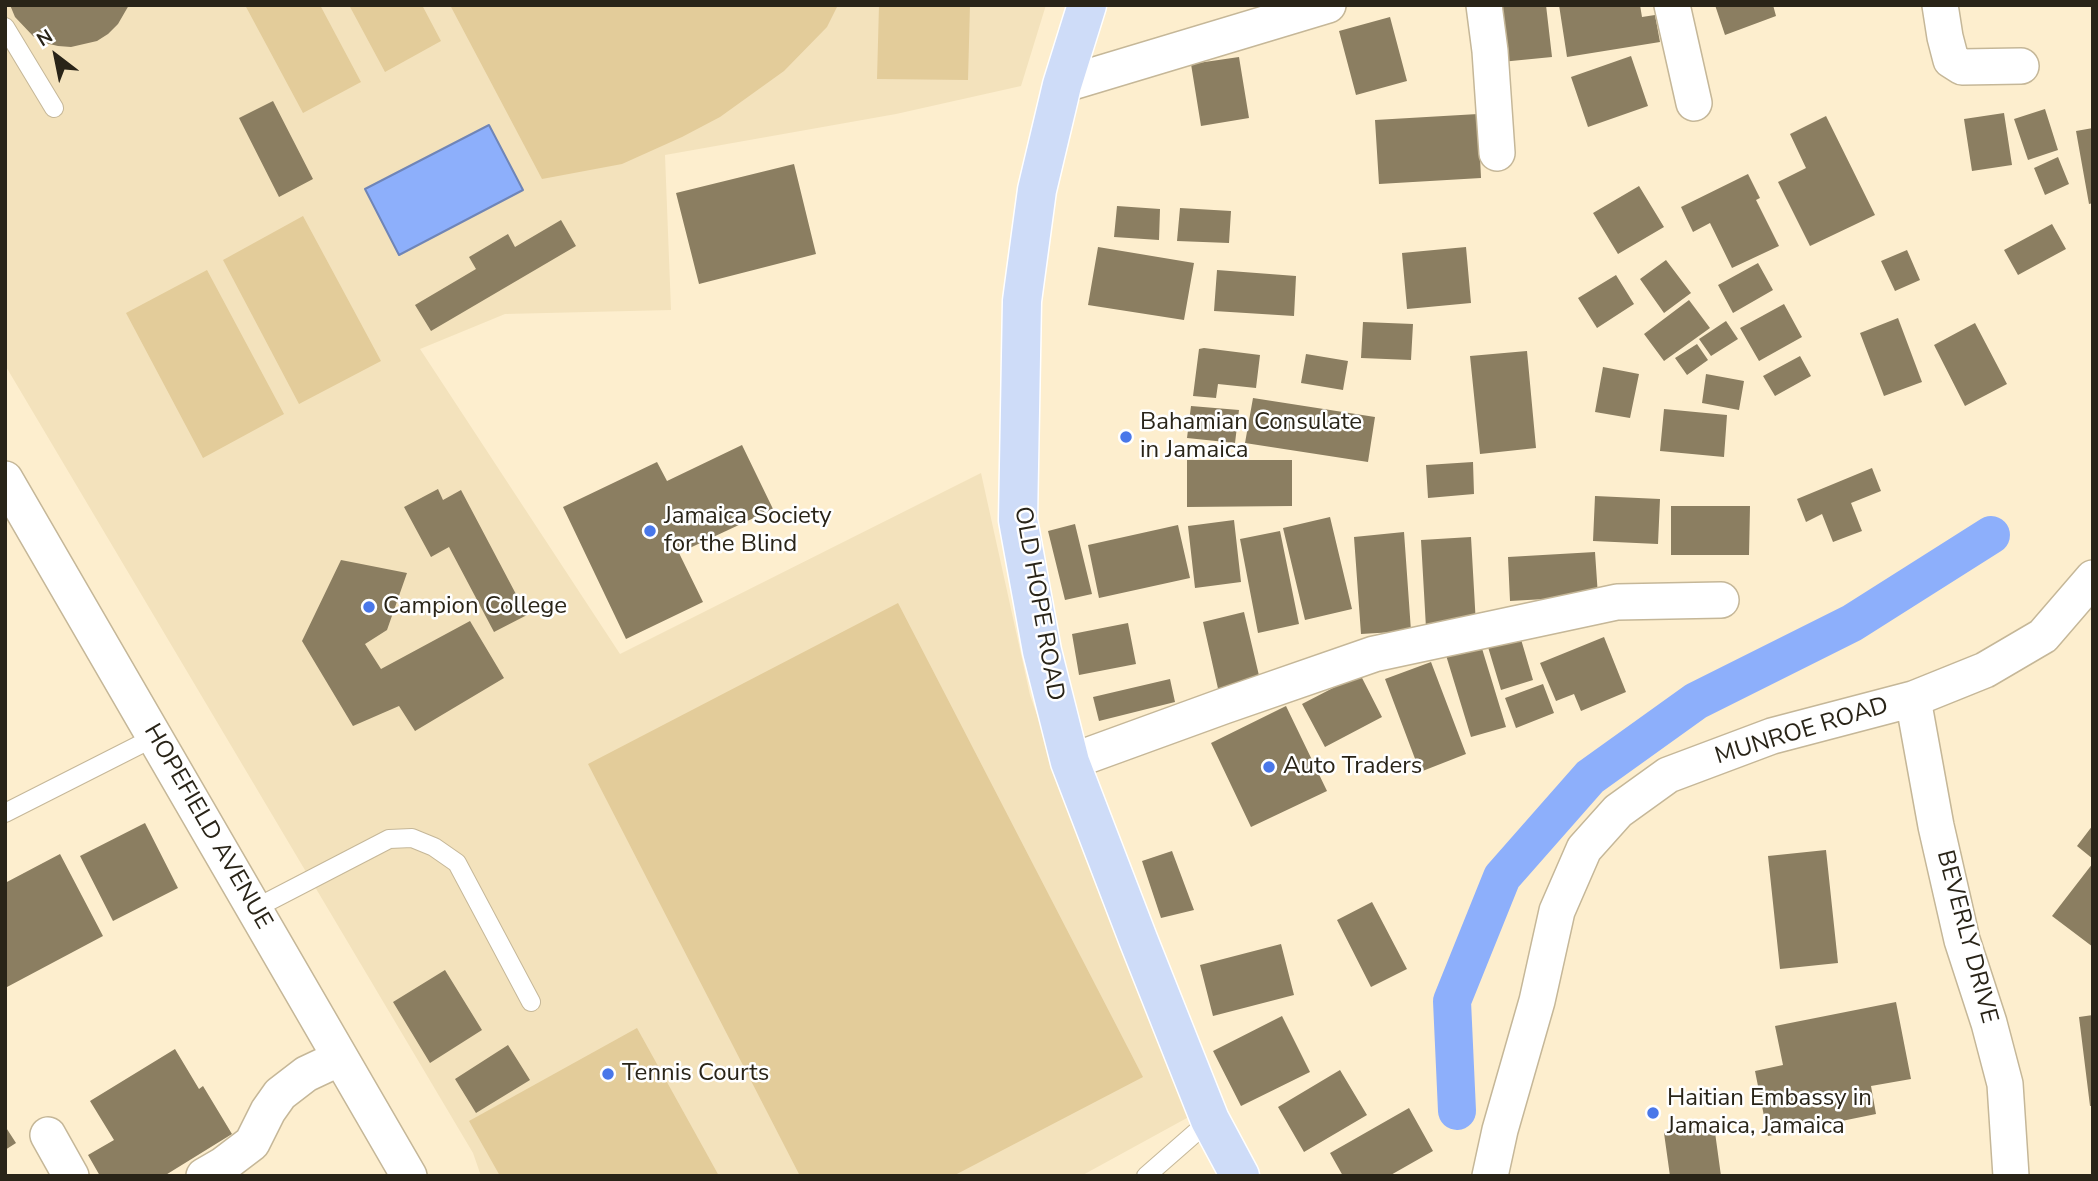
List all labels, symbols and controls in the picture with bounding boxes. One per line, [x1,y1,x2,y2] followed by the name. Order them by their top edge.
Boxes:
[21,21,91,91] north arrow
[32,23,58,53] text: N
[1140,409,1362,465] place label: Bahamian Consulate in Jamaica
[1118,429,1134,445] marker: Bahamian Consulate in Jamaica
[664,503,832,559] place label: Jamaica Society for the Blind
[1007,505,1069,703] street label: OLD HOPE ROAD
[642,523,658,539] marker: Jamaica Society for the Blind
[383,593,567,621] place label: Campion College
[361,599,377,615] marker: Campion College
[1712,692,1892,772] street label: MUNROE ROAD
[137,719,277,935] street label: HOPEFIELD AVENUE
[1283,753,1422,781] place label: Auto Traders
[1261,759,1277,775] marker: Auto Traders
[1929,847,2003,1027] street label: BEVERLY DRIVE
[622,1060,769,1088] place label: Tennis Courts
[600,1066,616,1082] marker: Tennis Courts
[1667,1085,1872,1141] place label: Haitian Embassy in Jamaica, Jamaica
[1645,1105,1661,1121] marker: Haitian Embassy in Jamaica, Jamaica

